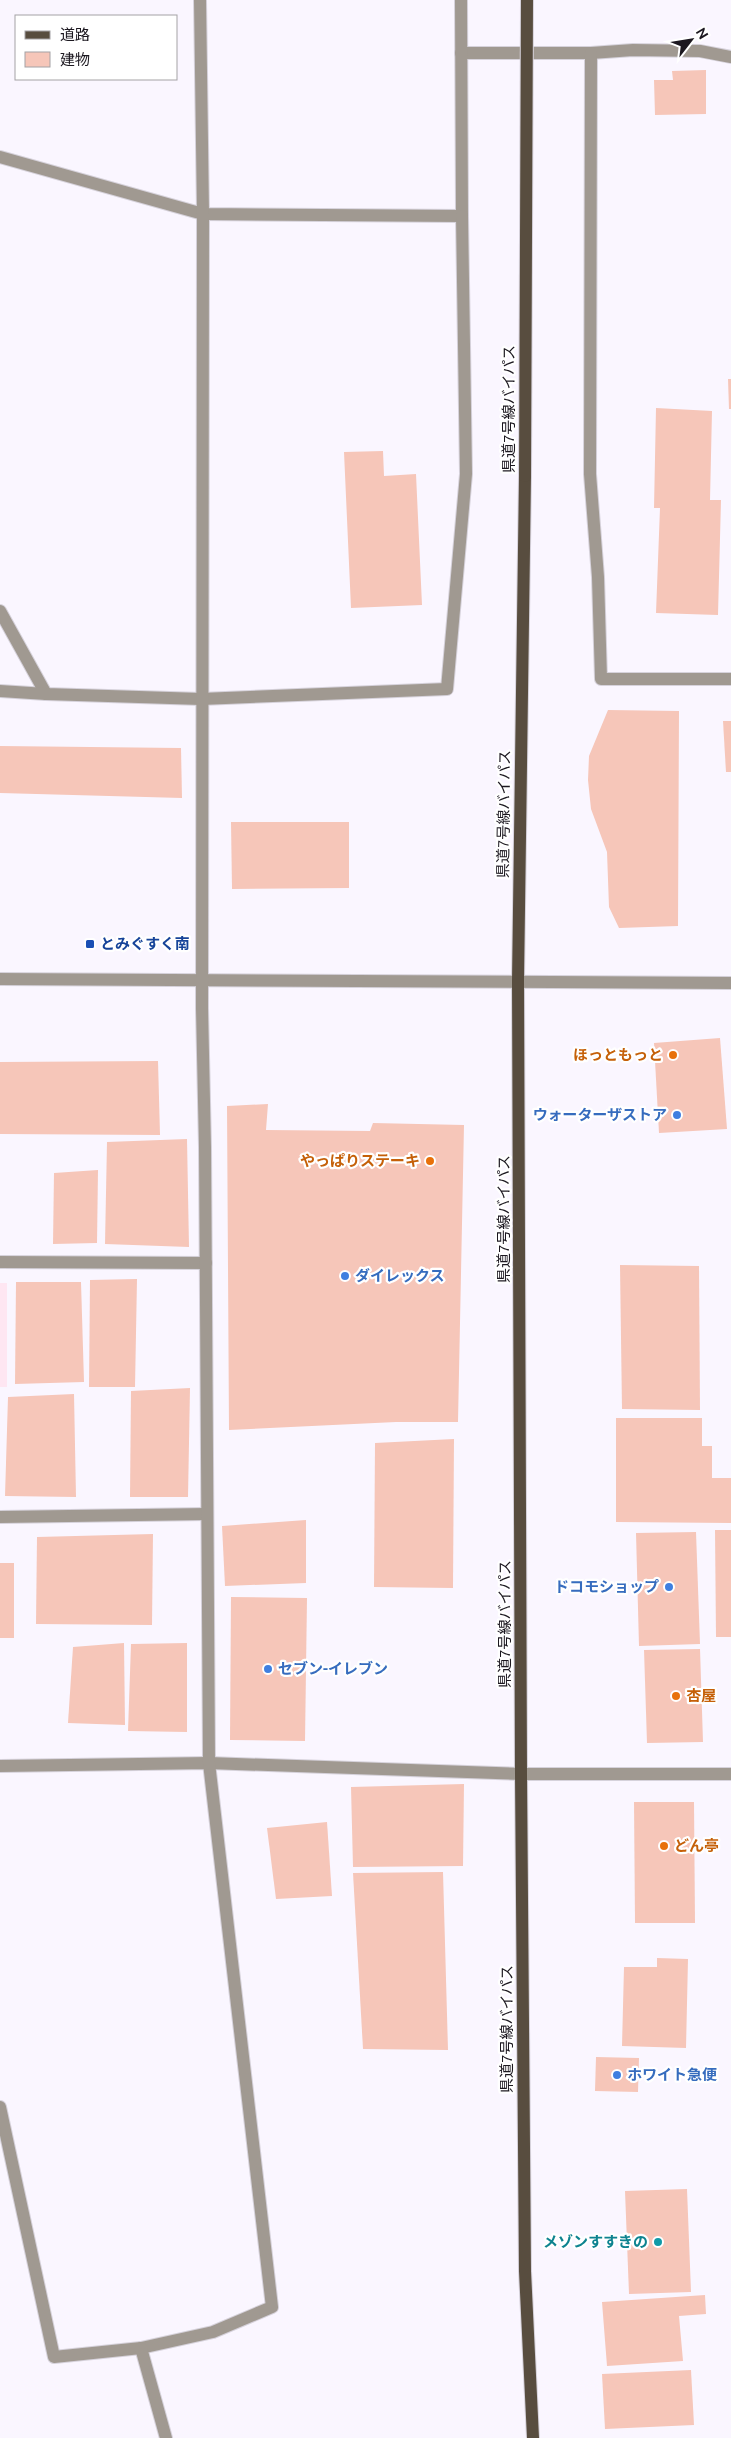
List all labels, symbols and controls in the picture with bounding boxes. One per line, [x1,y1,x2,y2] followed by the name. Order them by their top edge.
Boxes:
[15,15,178,80] legend
[666,15,716,65] north arrow
[693,25,712,42] text: N
[60,26,90,43] text: 道路
[60,51,90,68] text: 建物
[500,345,517,473] street label: 県道7号線バイパス
[494,750,513,878] street label: 県道7号線バイパス
[100,935,190,952] place label: とみぐすく南
[84,938,96,950] marker: とみぐすく南
[573,1046,663,1063] place label: ほっともっと
[667,1049,679,1061] marker: ほっともっと
[532,1106,667,1123] place label: ウォーターザストア
[671,1109,683,1121] marker: ウォーターザストア
[300,1152,420,1169] place label: やっぱりステーキ
[424,1155,436,1167] marker: やっぱりステーキ
[495,1155,512,1283] street label: 県道7号線バイパス
[355,1267,445,1284] place label: ダイレックス
[339,1270,351,1282] marker: ダイレックス
[496,1560,513,1688] street label: 県道7号線バイパス
[554,1578,659,1595] place label: ドコモショップ
[663,1581,675,1593] marker: ドコモショップ
[278,1660,388,1677] place label: セブン-イレブン
[262,1663,274,1675] marker: セブン-イレブン
[686,1687,716,1704] place label: 杏屋
[670,1690,682,1702] marker: 杏屋
[674,1837,719,1854] place label: どん亭
[658,1840,670,1852] marker: どん亭
[498,1965,515,2093] street label: 県道7号線バイパス
[627,2066,717,2083] place label: ホワイト急便
[611,2069,623,2081] marker: ホワイト急便
[543,2233,648,2250] place label: メゾンすすきの
[652,2236,664,2248] marker: メゾンすすきの

